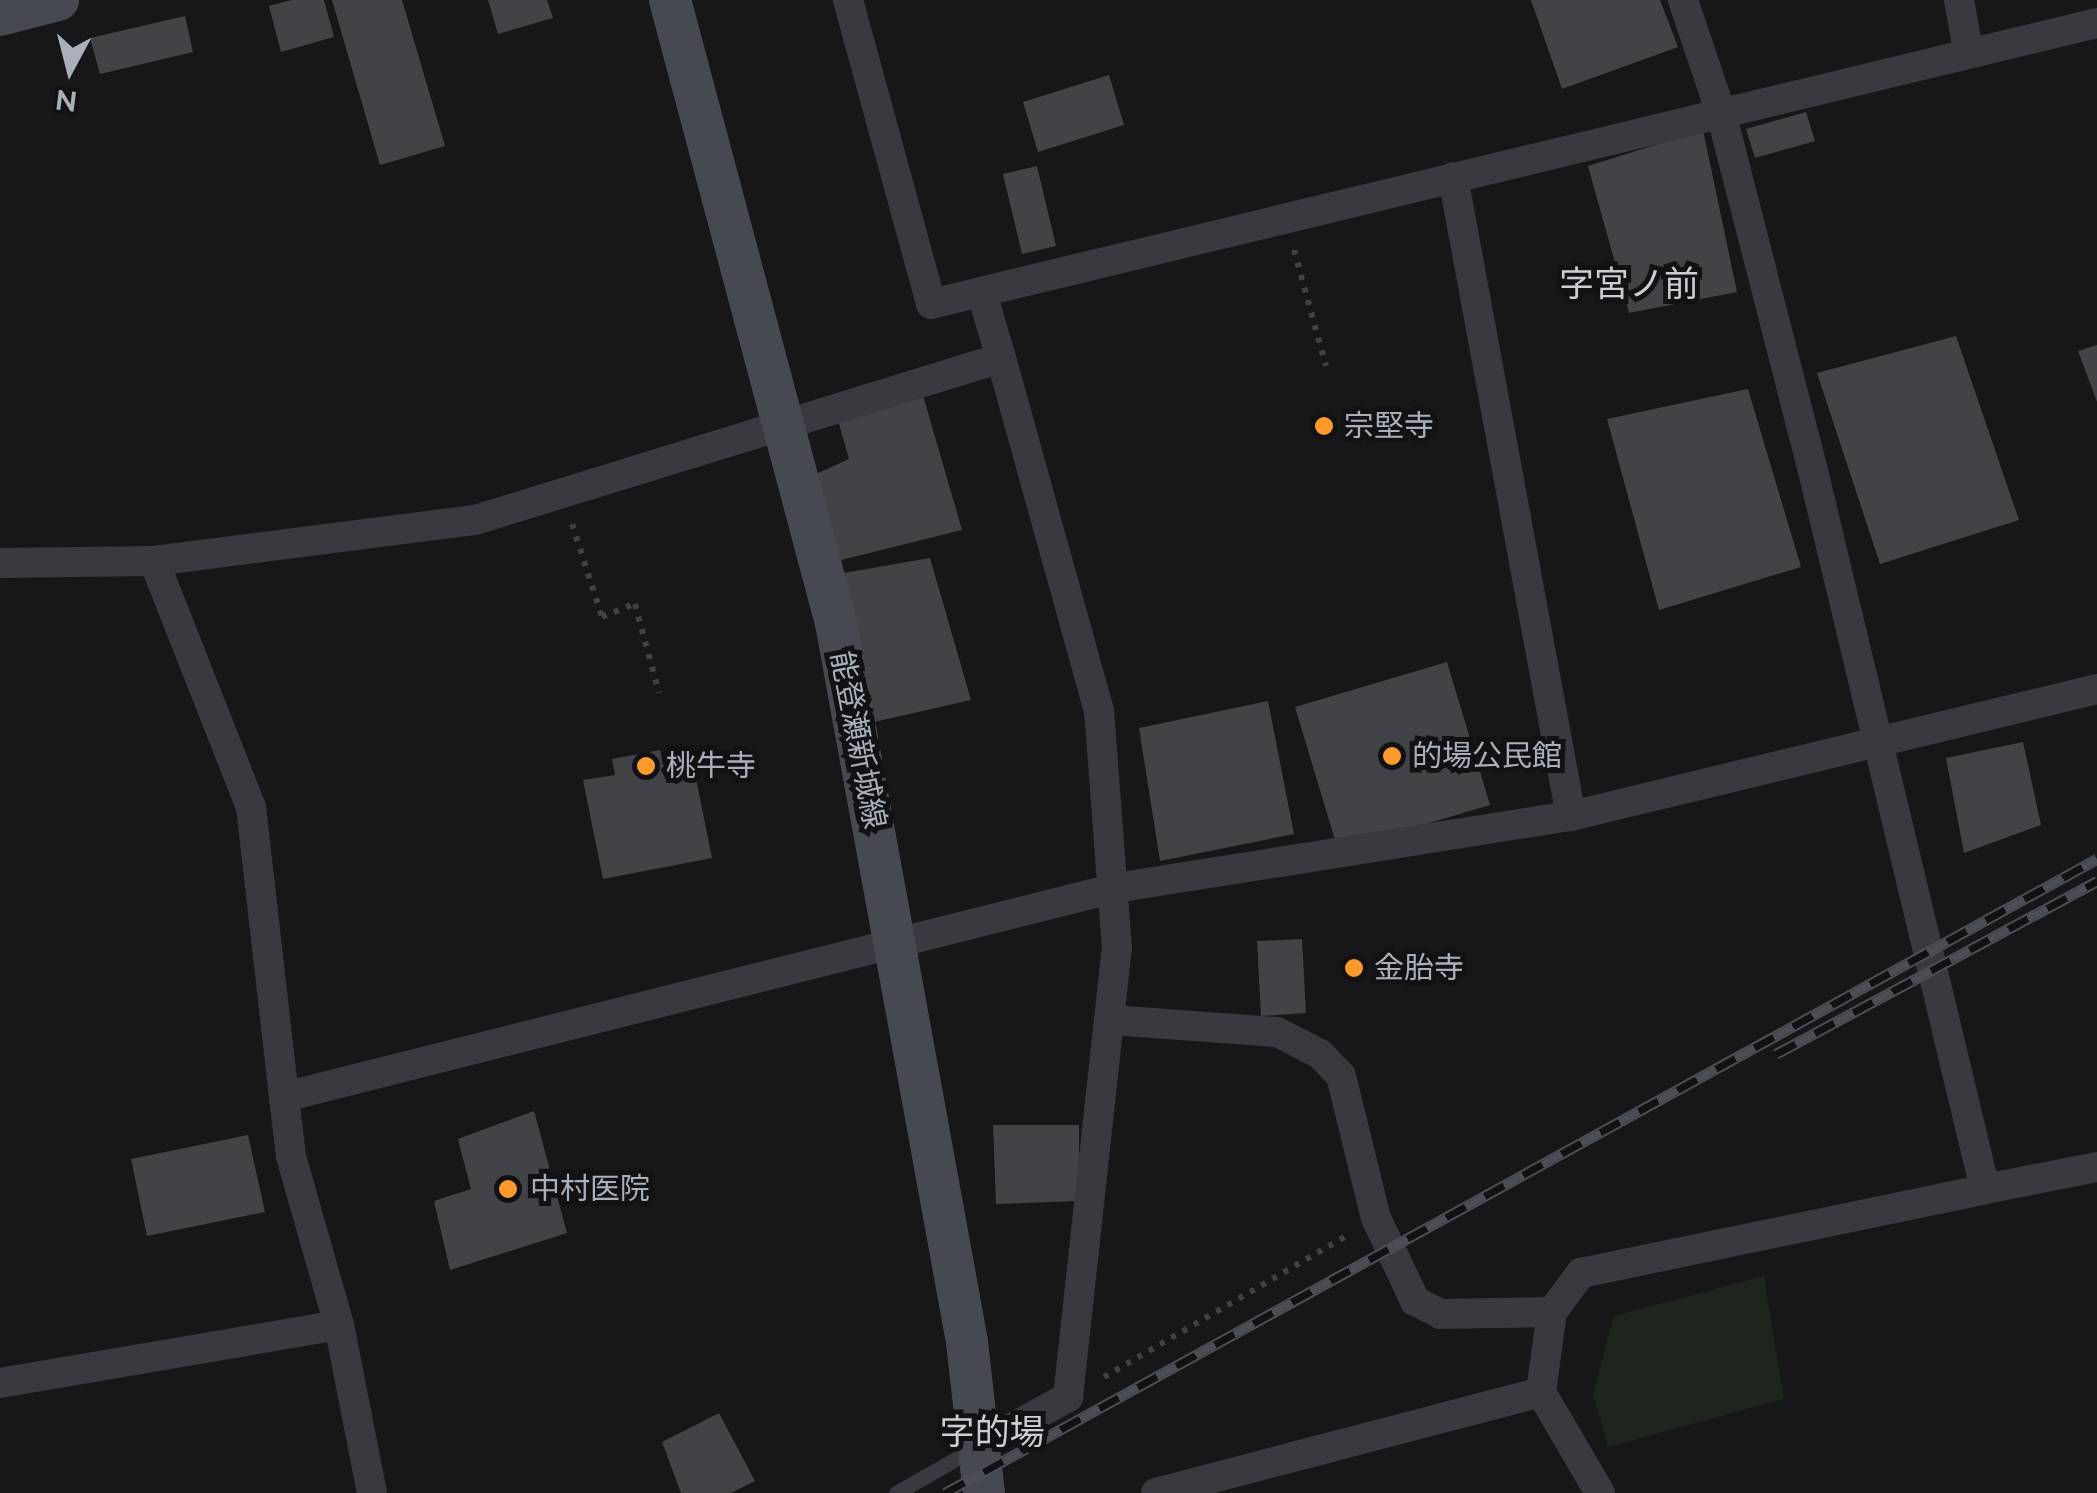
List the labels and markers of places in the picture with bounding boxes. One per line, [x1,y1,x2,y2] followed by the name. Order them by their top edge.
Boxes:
[1344,408,1434,444] place label: 宗堅寺
[1313,415,1335,437] marker: 宗堅寺
[1412,738,1562,774] place label: 的場公民館
[1381,745,1403,767] marker: 的場公民館
[666,748,756,784] place label: 桃牛寺
[635,755,657,777] marker: 桃牛寺
[1374,950,1464,986] place label: 金胎寺
[1343,957,1365,979] marker: 金胎寺
[530,1171,650,1207] place label: 中村医院
[495,1176,521,1202] marker: 中村医院

